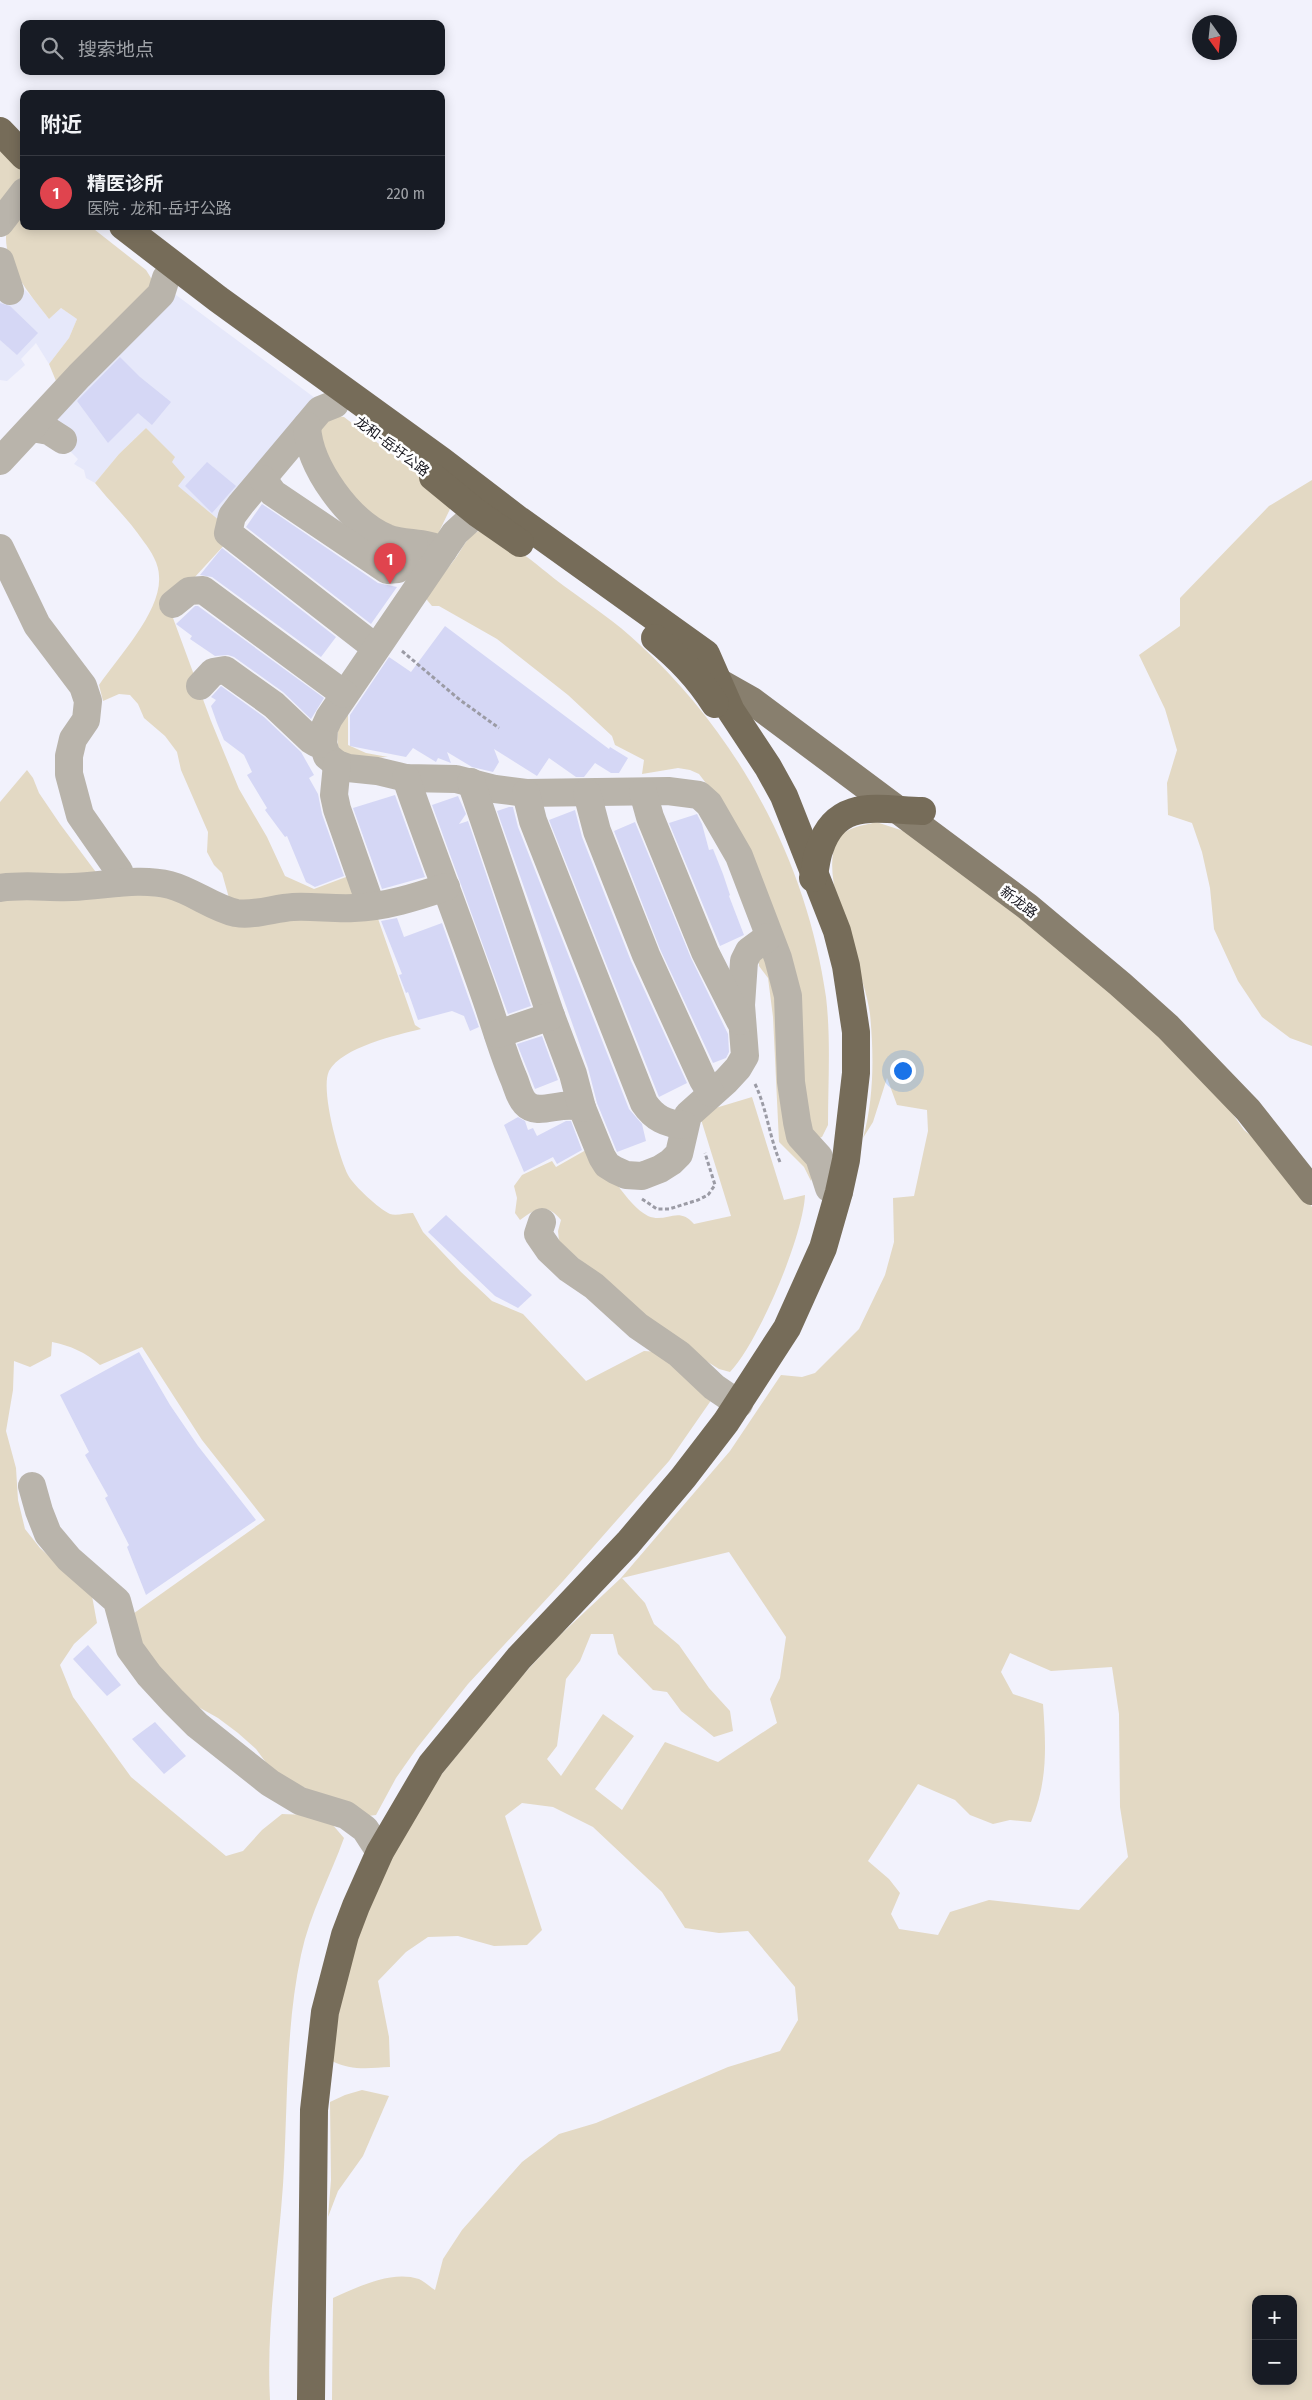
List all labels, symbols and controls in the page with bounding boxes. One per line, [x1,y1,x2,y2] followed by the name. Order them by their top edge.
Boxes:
[1192,15,1237,60] north arrow
[20,20,445,75] search box
[38,34,66,62] icon: search
[78,38,154,61] text: 搜索地点
[40,112,82,138] text: 附近
[87,172,163,195] text: 精医诊所
[53,184,59,203] text: 1
[386,184,425,203] text: 220 m
[87,199,232,218] text: 医院 · 龙和-岳圩公路
[351,413,432,480] street label: 龙和-岳圩公路
[374,543,406,584] pin: 1
[997,883,1041,922] street label: 新龙路
[890,1058,916,1084] your location
[1252,2295,1297,2385] map controls
[1252,2295,1297,2340] button: +
[1252,2340,1297,2385] button: −

